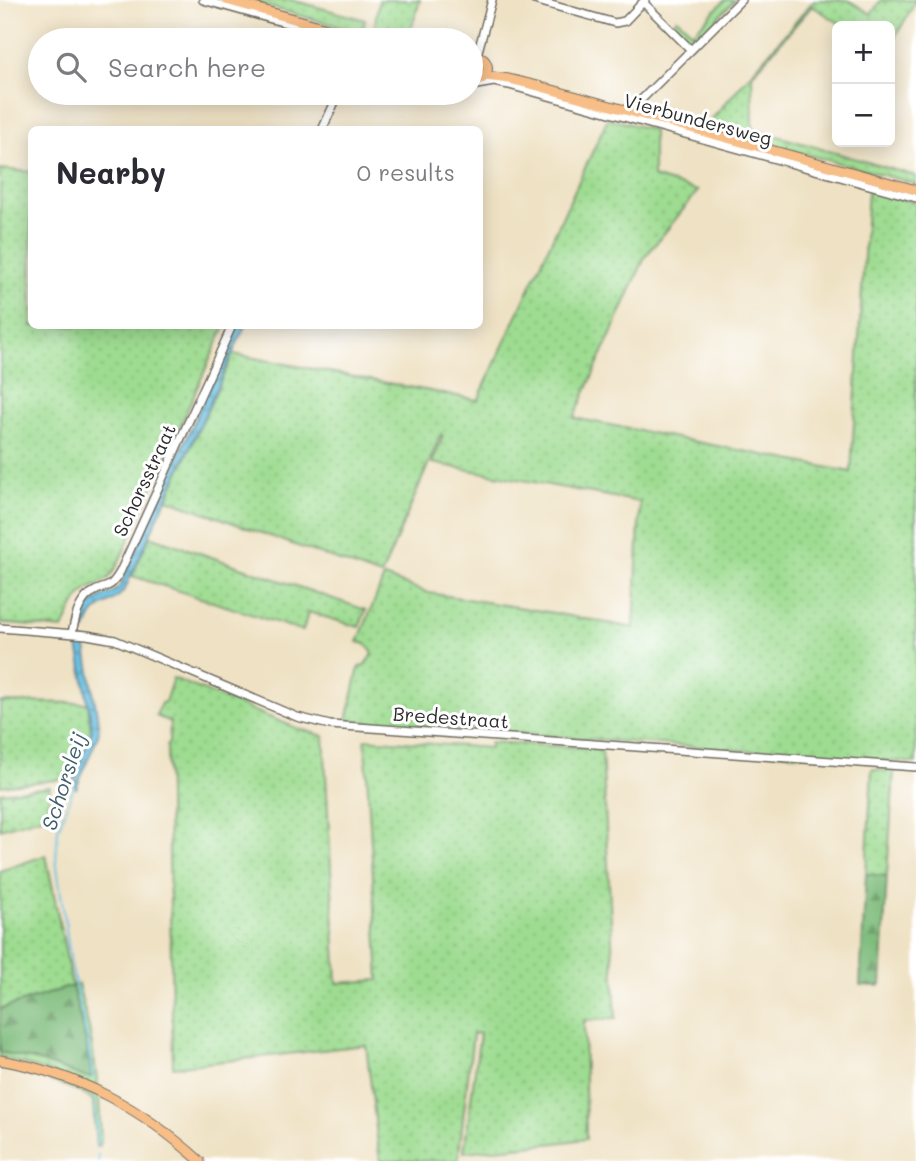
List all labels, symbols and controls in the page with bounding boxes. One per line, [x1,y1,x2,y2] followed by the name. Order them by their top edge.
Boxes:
[832,21,895,147] map controls
[832,21,895,84] button: +
[28,28,483,105] search box
[52,48,90,86] icon: search
[108,50,266,84] text: Search here
[832,84,895,147] button: −
[621,87,775,151] street label: Vierbundersweg
[56,152,166,192] text: Nearby
[357,157,455,187] text: 0 results
[107,420,181,540] street label: Schorsstraat
[392,700,510,734] street label: Bredestraat
[35,728,92,833] water label: Schorsleij

